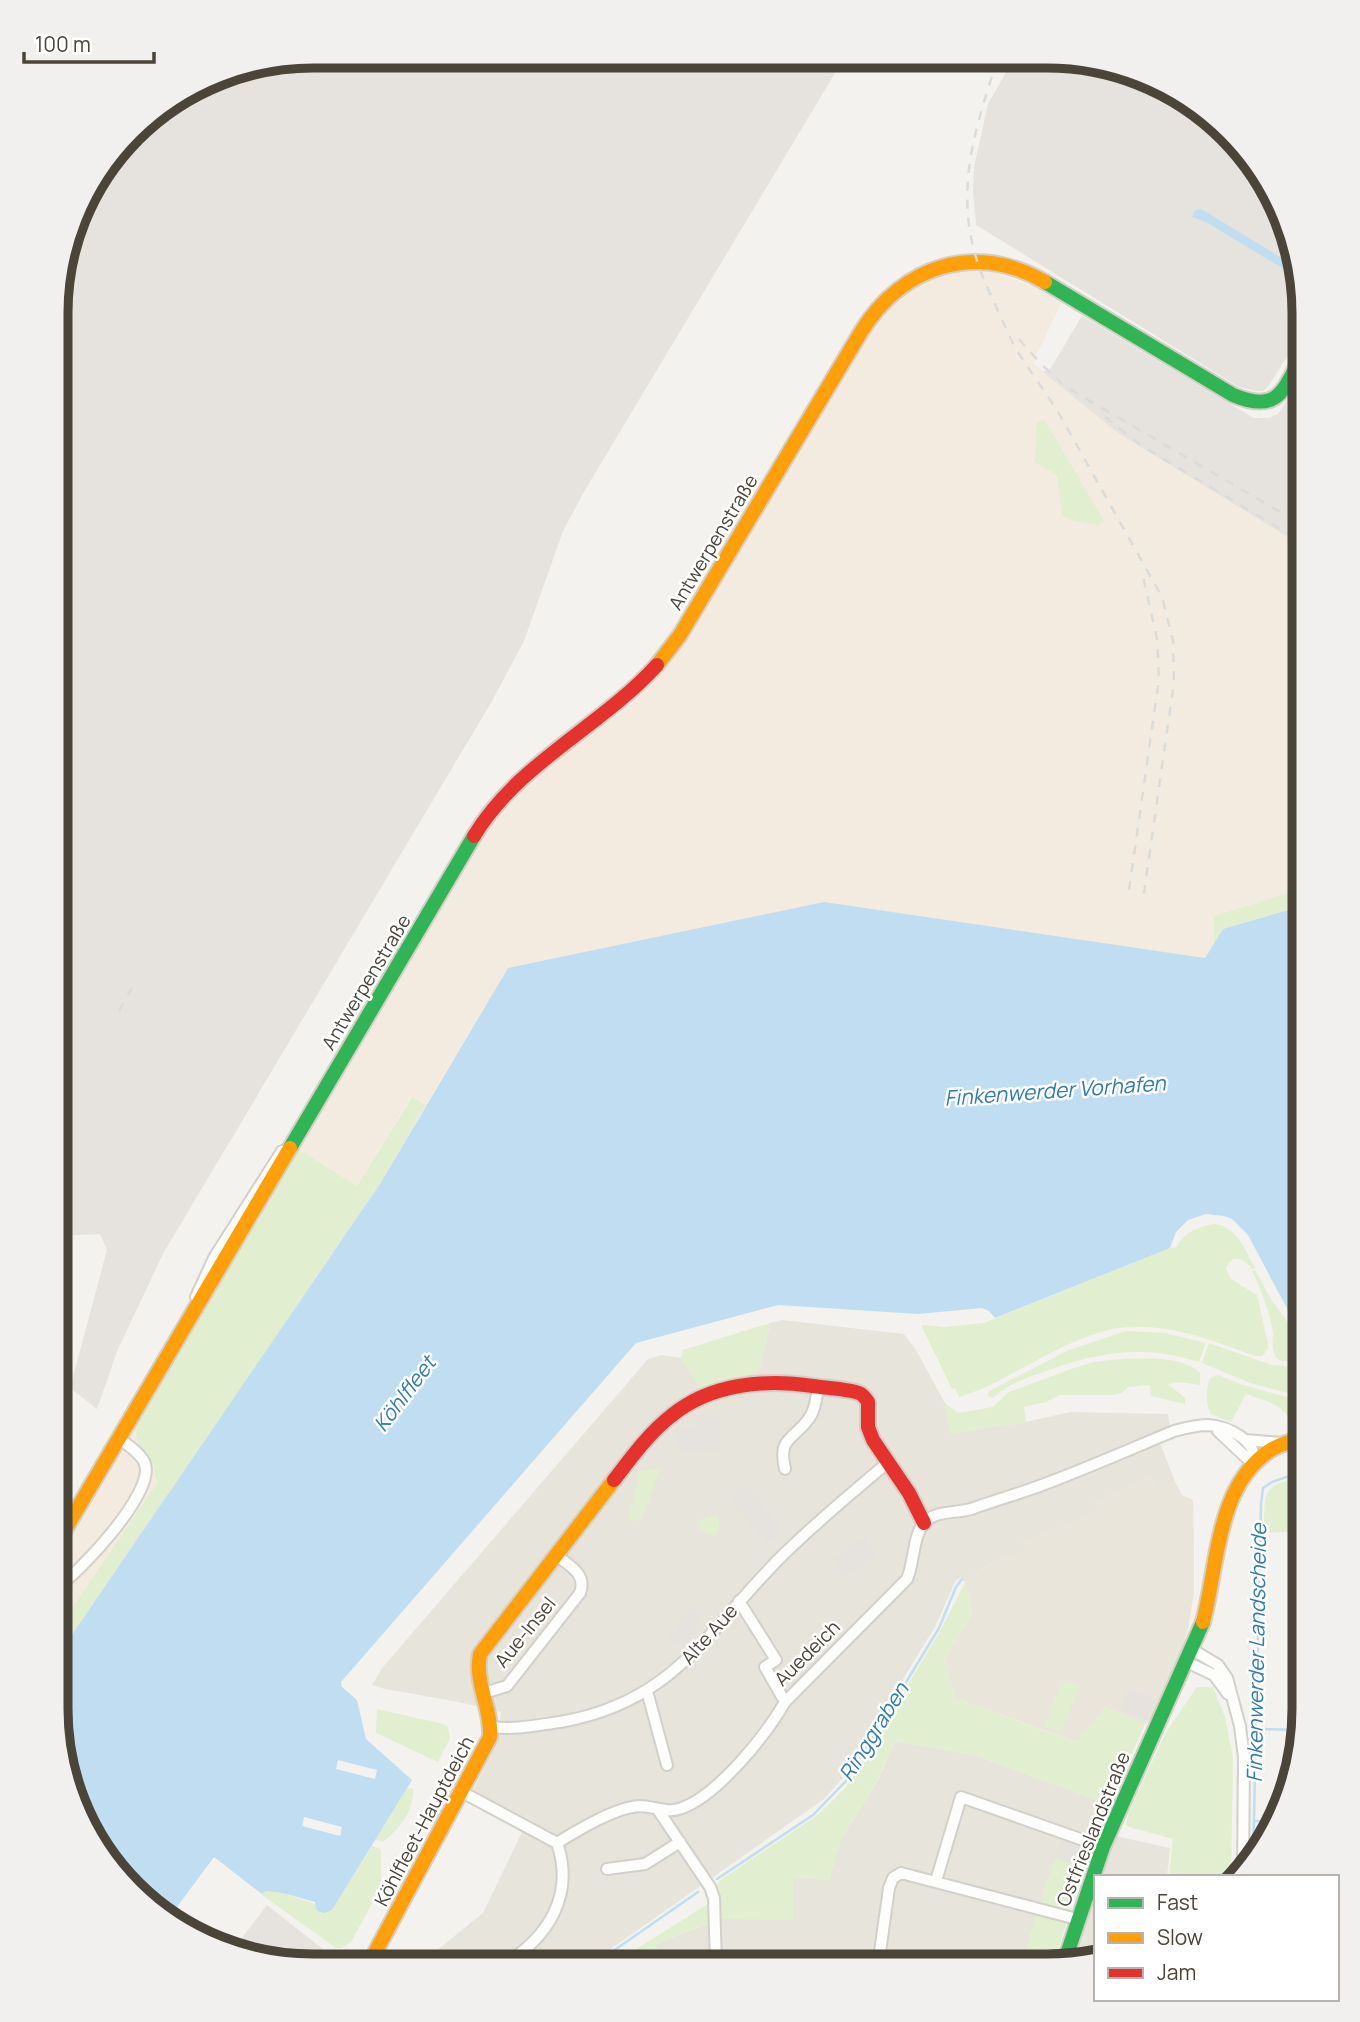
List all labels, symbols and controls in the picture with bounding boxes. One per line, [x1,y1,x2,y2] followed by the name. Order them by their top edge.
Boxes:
[24,21,154,65] scale bar
[35,30,91,58] text: 100 m
[662,470,764,614] street label: Antwerpenstraße
[315,910,417,1054] street label: Antwerpenstraße
[944,1068,1168,1112] water label: Finkenwerder Vorhafen
[367,1348,443,1437] water label: Köhlfleet
[1240,1522,1272,1783] water label: Finkenwerder Landscheide
[489,1591,561,1673] street label: Aue-Insel
[675,1598,743,1670] street label: Alte Aue
[768,1614,846,1692] street label: Auedeich
[832,1676,915,1786] water label: Ringgraben
[368,1731,480,1911] street label: Köhlfleet-Hauptdeich
[1050,1748,1136,1910] street label: Ostfrieslandstraße
[1094,1875,1339,2001] legend
[1157,1888,1198,1916] text: Fast
[1157,1923,1203,1951] text: Slow
[1157,1958,1196,1986] text: Jam

